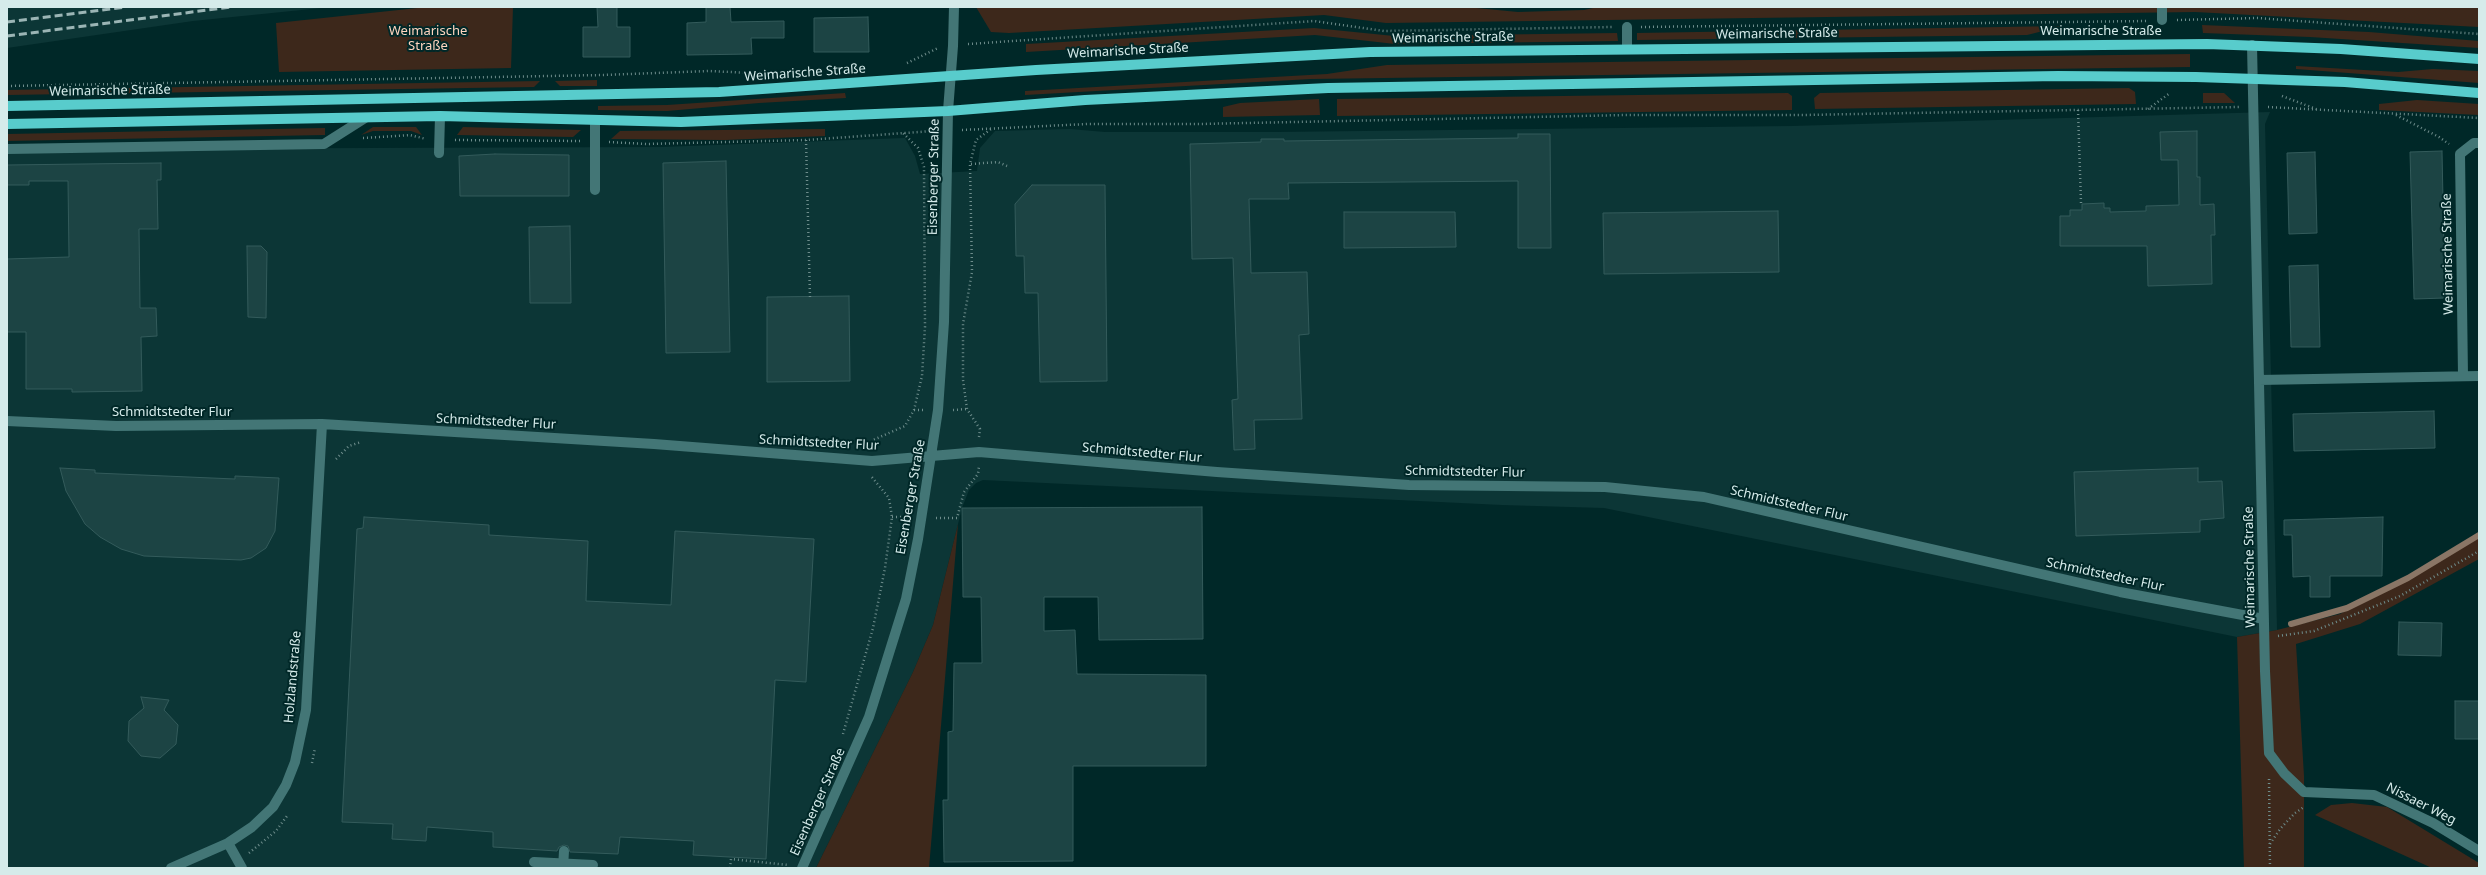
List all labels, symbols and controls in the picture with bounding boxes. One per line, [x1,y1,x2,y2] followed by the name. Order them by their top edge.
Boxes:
[389,23,467,54] park label: Weimarische Straße
[2040,23,2162,39] street label: Weimarische Straße
[1716,25,1838,43] street label: Weimarische Straße
[1392,29,1514,47] street label: Weimarische Straße
[1067,40,1189,62] street label: Weimarische Straße
[744,61,866,85] street label: Weimarische Straße
[49,82,171,100] street label: Weimarische Straße
[925,119,943,235] street label: Eisenberger Straße
[2439,193,2457,315] street label: Weimarische Straße
[112,404,232,420] street label: Schmidtstedter Flur
[436,411,556,433] street label: Schmidtstedter Flur
[759,432,879,454] street label: Schmidtstedter Flur
[893,438,929,556] street label: Eisenberger Straße
[1081,440,1203,466] street label: Schmidtstedter Flur
[1405,463,1525,481] street label: Schmidtstedter Flur
[1729,483,1849,525] street label: Schmidtstedter Flur
[2241,506,2259,628] street label: Weimarische Straße
[2045,555,2165,595] street label: Schmidtstedter Flur
[281,630,305,724] street label: Holzlandstraße
[787,746,849,858] street label: Eisenberger Straße
[2384,780,2458,828] street label: Nissaer Weg

